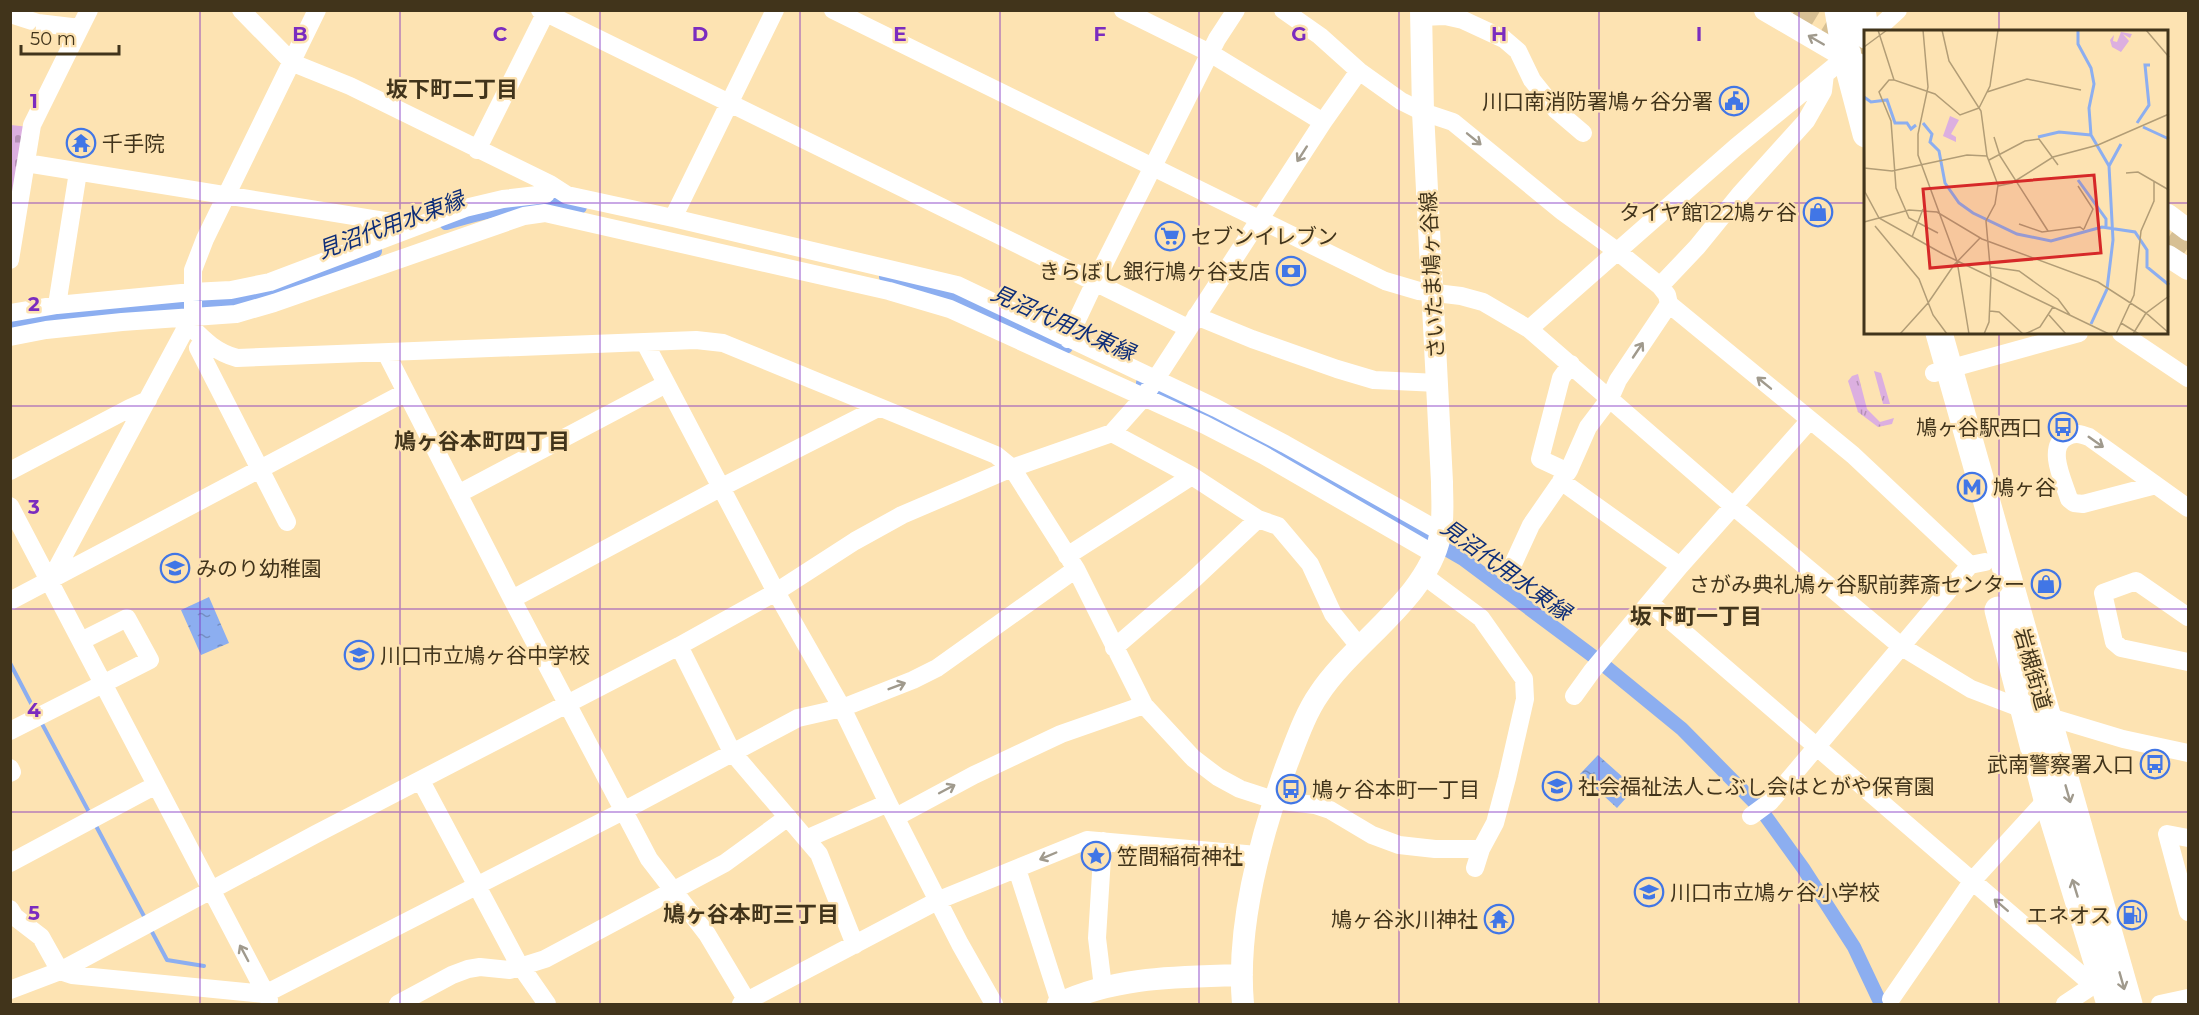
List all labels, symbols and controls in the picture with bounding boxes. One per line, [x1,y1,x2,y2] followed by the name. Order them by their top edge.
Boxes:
[21,18,118,56] scale bar
[292,22,308,46] text: B
[493,22,508,46] text: C
[692,22,708,46] text: D
[893,22,907,46] text: E
[1094,22,1107,46] text: F
[1291,22,1307,46] text: G
[1491,22,1507,46] text: H
[1696,22,1702,46] text: I
[30,28,76,50] text: 50 m
[1864,30,2169,334] inset map
[1808,34,1825,46] one-way arrow
[386,76,518,103] district label: 坂下町二丁目
[1718,85,1750,117] public building icon: 川口南消防署鳩ヶ谷分署
[30,89,38,113] text: 1
[1482,89,1713,114] place label: 川口南消防署鳩ヶ谷分署
[65,127,97,159] temple icon: 千手院
[102,131,165,156] place label: 千手院
[1466,133,1482,146] one-way arrow
[1296,145,1309,162] one-way arrow
[314,185,471,264] water label: 見沼代用水東縁
[1415,191,1449,359] street label: さいたま鳩ヶ谷線
[1802,196,1834,228] shop icon: タイヤ館122鳩ヶ谷
[1619,200,1797,225] place label: タイヤ館122鳩ヶ谷
[1154,220,1186,252] supermarket icon: セブンイレブン
[1191,224,1338,249] place label: セブンイレブン
[1275,255,1307,287] bank icon: きらぼし銀行鳩ヶ谷支店
[1039,259,1270,284] place label: きらぼし銀行鳩ヶ谷支店
[987,279,1142,368] water label: 見沼代用水東縁
[28,292,40,316] text: 2
[1632,342,1644,359] one-way arrow
[1757,377,1773,390] one-way arrow
[2047,411,2079,443] bus stop icon: 鳩ヶ谷駅西口
[1916,415,2042,440] place label: 鳩ヶ谷駅西口
[394,428,570,455] district label: 鳩ヶ谷本町四丁目
[2088,436,2104,448] one-way arrow
[1956,471,1988,503] metro station icon: 鳩ヶ谷
[1993,475,2056,500] place label: 鳩ヶ谷
[27,495,40,519] text: 3
[1436,514,1579,628] water label: 見沼代用水東縁
[159,552,191,584] school or university icon: みのり幼稚園
[196,556,322,581] place label: みのり幼稚園
[2030,568,2062,600] shop icon: さがみ典礼鳩ヶ谷駅前葬斎センター
[1689,572,2025,597] place label: さがみ典礼鳩ヶ谷駅前葬斎センター
[1630,603,1762,630] district label: 坂下町一丁目
[2009,625,2057,713] street label: 岩槻街道
[343,639,375,671] school or university icon: 川口市立鳩ヶ谷中学校
[380,643,590,668] place label: 川口市立鳩ヶ谷中学校
[887,680,906,691] one-way arrow
[27,698,41,722] text: 4
[2139,748,2171,780] bus stop icon: 武南警察署入口
[1987,752,2134,777] place label: 武南警察署入口
[1541,770,1573,802] school or university icon: 社会福祉法人こぶし会はとがや保育園
[1275,773,1307,805] bus stop icon: 鳩ヶ谷本町一丁目
[1578,774,1935,799] place label: 社会福祉法人こぶし会はとがや保育園
[1312,777,1480,802] place label: 鳩ヶ谷本町一丁目
[938,783,956,795] one-way arrow
[2063,784,2075,803] one-way arrow
[1080,840,1112,872] place icon: 笠間稲荷神社
[1117,844,1243,869] place label: 笠間稲荷神社
[1039,851,1058,862] one-way arrow
[1633,876,1665,908] school or university icon: 川口市立鳩ヶ谷小学校
[2069,879,2080,898] one-way arrow
[1670,880,1880,905] place label: 川口市立鳩ヶ谷小学校
[1994,898,2009,912] one-way arrow
[2116,899,2148,931] fuel station icon: エネオス
[28,901,40,925] text: 5
[663,901,839,928] district label: 鳩ヶ谷本町三丁目
[1483,903,1515,935] temple icon: 鳩ヶ谷氷川神社
[2027,903,2111,928] place label: エネオス
[1331,907,1478,932] place label: 鳩ヶ谷氷川神社
[238,944,249,962] one-way arrow
[2117,971,2128,990] one-way arrow

